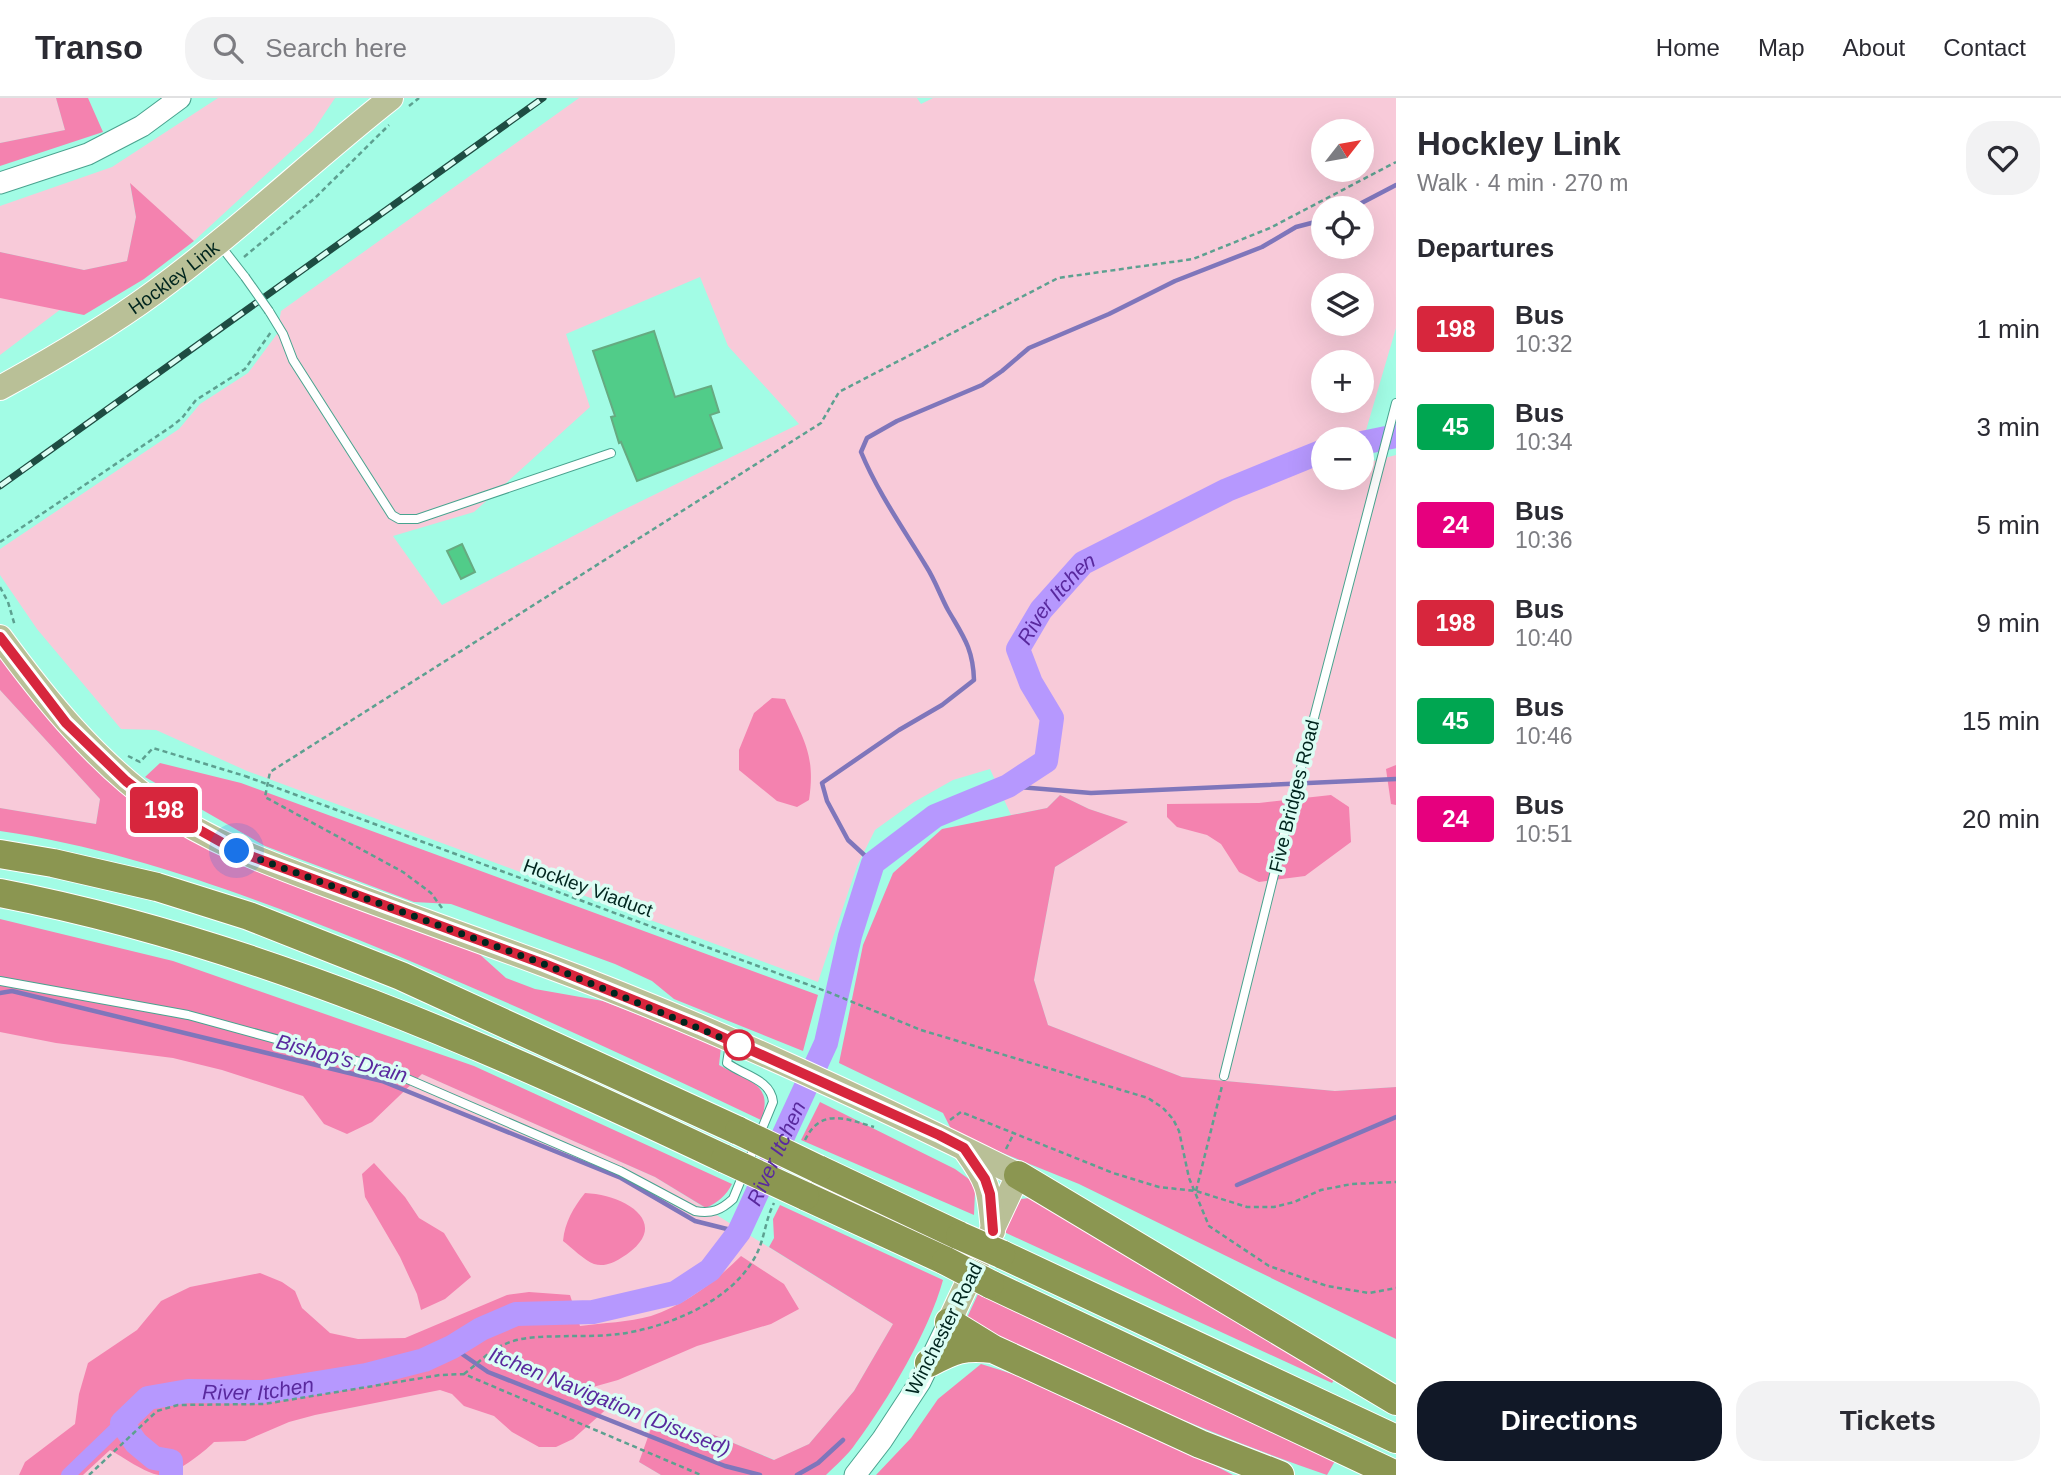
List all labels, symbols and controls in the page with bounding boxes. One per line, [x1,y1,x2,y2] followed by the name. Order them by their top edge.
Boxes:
[185,17,675,80] search box
[35,29,143,66] text: Transo
[209,29,247,67] icon: search
[265,33,407,63] text: Search here
[1656,34,1720,61] text: Home
[1758,34,1805,61] text: Map
[1843,34,1905,61] text: About
[1943,34,2026,61] text: Contact
[1311,119,1374,182] north arrow
[1311,119,1374,490] map controls
[1966,121,2040,195] button: heart
[1417,125,1621,162] text: Hockley Link
[1417,170,1628,196] text: Walk · 4 min · 270 m
[1311,196,1374,259] button: locate
[1417,233,1554,263] text: Departures
[124,236,223,318] street label: Hockley Link
[1311,273,1374,336] button: layers
[1515,300,1564,330] text: Bus
[1976,314,2040,344] text: 1 min
[1435,315,1476,342] text: 198
[1515,331,1573,357] text: 10:32
[1311,350,1374,413] button: +
[1515,398,1564,428] text: Bus
[1976,412,2040,442] text: 3 min
[1442,413,1469,440] text: 45
[1311,427,1374,490] button: −
[1515,429,1573,455] text: 10:34
[1515,496,1564,526] text: Bus
[1976,510,2040,540] text: 5 min
[1442,511,1469,538] text: 24
[1515,527,1573,553] text: 10:36
[1012,547,1099,648] water label: River Itchen
[1515,594,1564,624] text: Bus
[1976,608,2040,638] text: 9 min
[1435,609,1476,636] text: 198
[1515,625,1573,651] text: 10:40
[1515,692,1564,722] text: Bus
[1962,706,2040,736] text: 15 min
[1442,707,1469,734] text: 45
[1265,718,1323,874] street label: Five Bridges Road
[1515,723,1573,749] text: 10:46
[124,787,204,833] line badge: 198
[1515,790,1564,820] text: Bus
[144,796,184,823] text: 198
[1962,804,2040,834] text: 20 min
[1442,805,1469,832] text: 24
[1515,821,1573,847] text: 10:51
[219,833,254,868] your location
[521,855,656,921] street label: Hockley Viaduct
[274,1029,410,1087] water label: Bishop's Drain
[724,1030,754,1060] unlabelled marker
[741,1097,809,1209] water label: River Itchen
[902,1259,986,1399] street label: Winchester Road
[486,1342,734,1460] water label: Itchen Navigation (Disused)
[202,1372,315,1404] water label: River Itchen
[1417,1381,1722,1461] button: Directions
[1736,1381,2040,1461] button: Tickets

